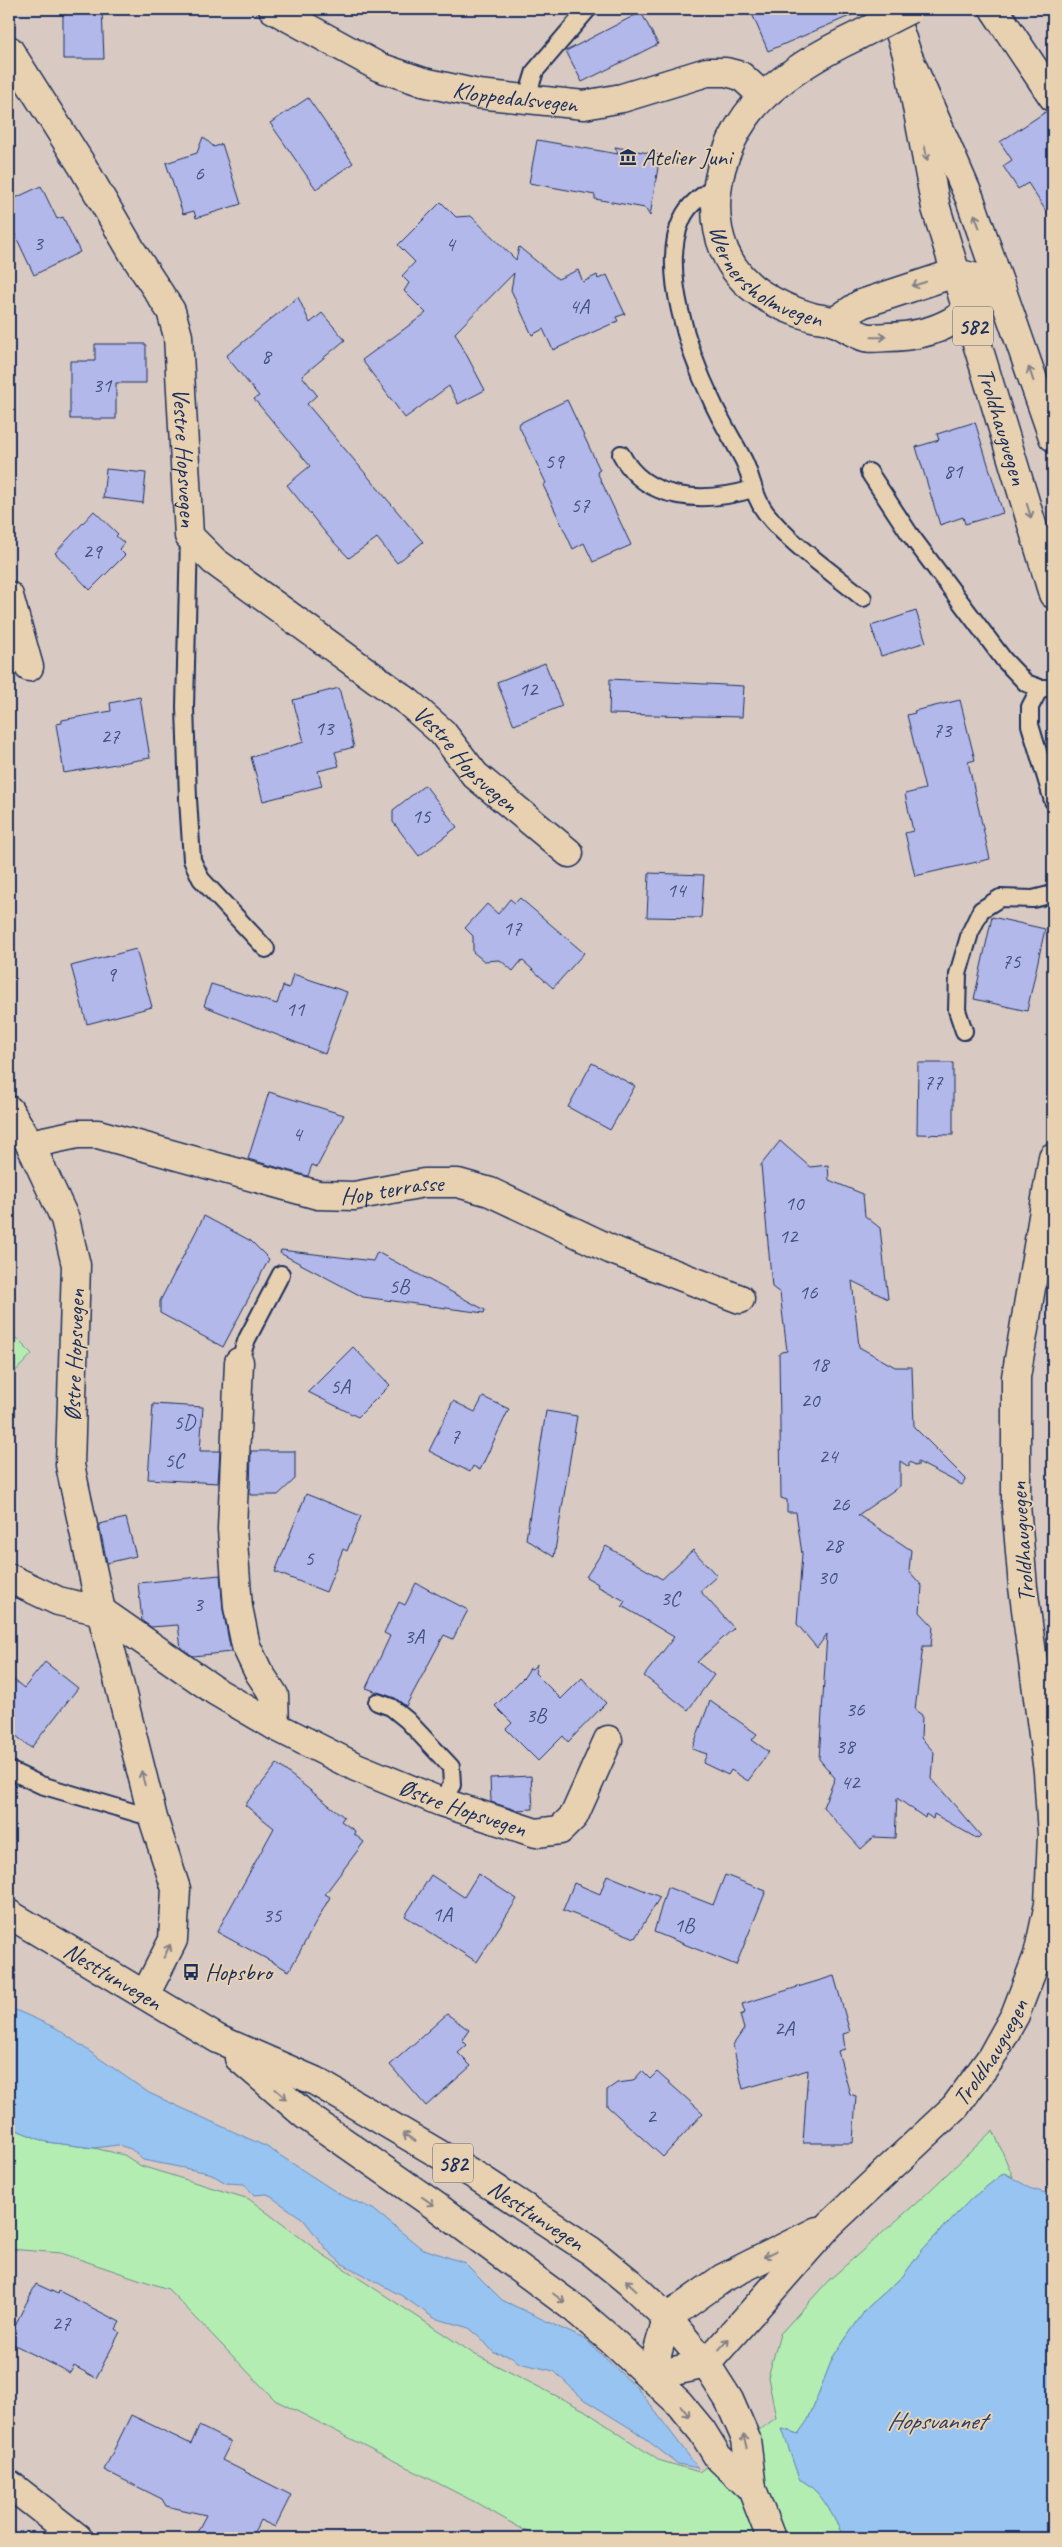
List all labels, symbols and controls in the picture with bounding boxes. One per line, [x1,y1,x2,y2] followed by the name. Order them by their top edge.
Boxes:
[450,74,580,119] street label: Kloppedalsvegen
[642,142,734,172] place label: Atelier Juni
[921,145,931,161] one-way arrow
[618,147,638,167] museum icon: Atelier Juni
[194,160,204,186] house number: 6
[972,214,981,229] one-way arrow
[703,223,826,334] street label: Wernersholmvegen
[33,230,44,256] house number: 3
[445,231,457,257] house number: 4
[911,280,927,290] one-way arrow
[569,293,590,319] house number: 4A
[953,306,993,346] road number: 582
[871,333,887,342] one-way arrow
[261,343,273,369] house number: 8
[970,364,1034,489] street label: Troldhaugvegen
[1026,367,1035,383] one-way arrow
[93,372,113,398] house number: 31
[166,387,204,528] street label: Vestre Hopsvegen
[545,448,565,474] house number: 59
[944,458,964,484] house number: 81
[571,492,591,518] house number: 57
[1024,503,1034,519] one-way arrow
[83,538,103,564] house number: 29
[519,676,539,702] house number: 12
[407,698,524,820] street label: Vestre Hopsvegen
[315,715,335,741] house number: 13
[933,717,953,743] house number: 73
[101,723,121,749] house number: 27
[412,803,432,829] house number: 15
[667,877,688,903] house number: 14
[503,915,523,941] house number: 17
[1002,948,1022,974] house number: 75
[106,961,117,987] house number: 9
[286,996,306,1022] house number: 11
[924,1069,944,1095] house number: 77
[292,1121,304,1147] house number: 4
[340,1167,446,1211] street label: Hop terrasse
[785,1190,805,1216] house number: 10
[779,1223,799,1249] house number: 12
[389,1273,411,1299] house number: 5B
[799,1279,818,1305] house number: 16
[57,1288,91,1422] street label: Østre Hopsvegen
[810,1351,831,1377] house number: 18
[330,1373,351,1399] house number: 5A
[801,1387,821,1413] house number: 20
[173,1409,197,1435] house number: 5D
[450,1423,461,1449] house number: 7
[819,1443,840,1469] house number: 24
[164,1447,186,1473] house number: 5C
[1003,1481,1041,1603] street label: Troldhaugvegen
[831,1491,850,1517] house number: 26
[824,1532,845,1558] house number: 28
[304,1545,315,1571] house number: 5
[818,1564,838,1590] house number: 30
[660,1585,682,1611] house number: 3C
[193,1591,204,1617] house number: 3
[404,1623,425,1649] house number: 3A
[846,1696,865,1722] house number: 36
[526,1702,548,1728] house number: 3B
[836,1733,857,1759] house number: 38
[841,1769,861,1795] house number: 42
[138,1770,147,1786] one-way arrow
[395,1772,530,1844] street label: Østre Hopsvegen
[432,1901,453,1927] house number: 1A
[263,1902,283,1928] house number: 35
[674,1912,696,1938] house number: 1B
[58,1935,168,2018] street label: Nesttunvegen
[162,1944,172,1959] one-way arrow
[205,1957,274,1987] place label: Hopsbro
[181,1962,201,1982] bus stop icon: Hopsbro
[946,1995,1035,2112] street label: Troldhaugvegen
[774,2015,795,2041] house number: 2A
[275,2089,288,2100] one-way arrow
[646,2103,657,2129] house number: 2
[402,2131,416,2141] one-way arrow
[433,2144,473,2182] road number: 582
[482,2173,591,2258] street label: Nesttunvegen
[421,2196,435,2206] one-way arrow
[763,2249,778,2259] one-way arrow
[625,2279,638,2290] one-way arrow
[552,2292,565,2303] one-way arrow
[52,2310,72,2336] house number: 27
[718,2337,730,2350] one-way arrow
[680,2404,691,2417] one-way arrow
[887,2405,992,2437] water label: Hopsvannet
[740,2434,749,2450] one-way arrow

